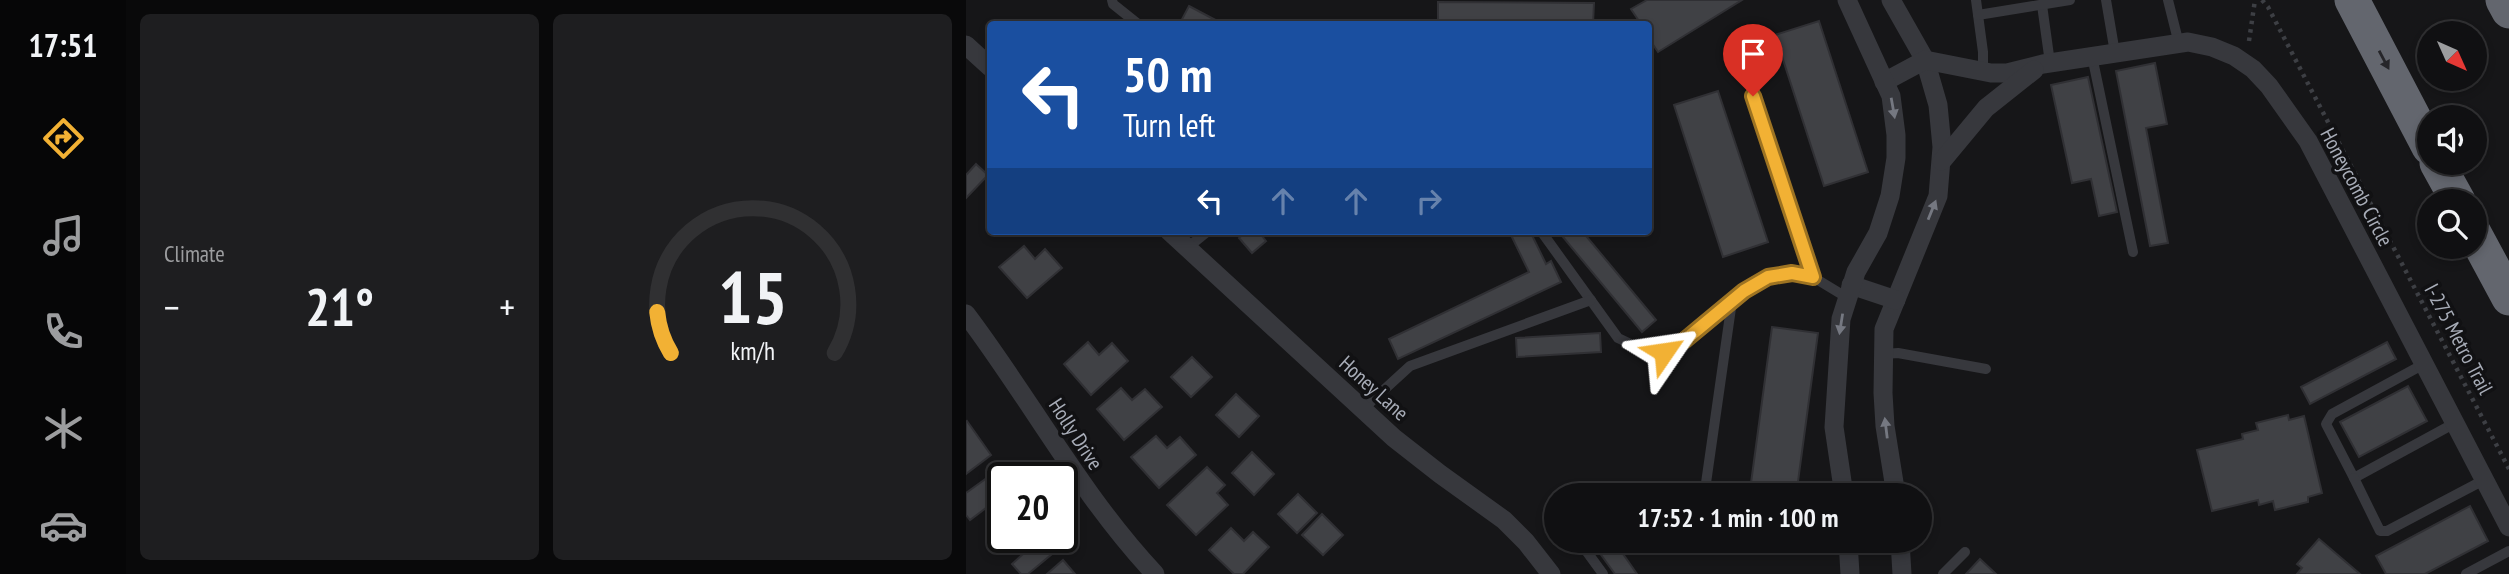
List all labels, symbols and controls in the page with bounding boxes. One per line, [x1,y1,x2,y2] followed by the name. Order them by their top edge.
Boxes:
[2417,21,2487,91] north arrow
[2417,21,2487,259] map controls
[28,24,98,66] text: 17:51
[1723,24,1783,96] pin
[1734,35,1772,73] icon: arrive
[1123,42,1212,106] text: 50 m
[1008,49,1099,140] icon: left
[2377,51,2389,71] one-way arrow
[1887,97,1898,119] one-way arrow
[1123,104,1215,146] text: Turn left
[2417,105,2487,175] button: sound
[39,114,88,163] icon: directions
[2315,123,2399,251] street label: Honeycomb Circle
[1191,182,1229,220] icon: left
[1264,182,1302,220] icon: ahead
[1337,182,1375,220] icon: ahead
[1410,182,1448,220] icon: right
[2417,189,2487,259] button: search
[1927,199,1938,220] one-way arrow
[39,211,88,260] icon: music
[164,239,225,268] text: Climate
[718,249,787,343] text: 15
[305,273,374,340] text: 21°
[2419,279,2500,399] street label: I-275 Metro Trail
[164,282,180,331] text: −
[499,282,515,331] text: +
[39,307,88,356] icon: phone
[1835,313,1846,335] one-way arrow
[1627,315,1701,389] position arrow
[730,335,775,367] text: km/h
[1334,350,1414,426] street label: Honey Lane
[1043,393,1109,475] street label: Holly Drive
[39,404,88,453] icon: climate
[1880,417,1891,439] one-way arrow
[987,462,1078,553] speed limit sign: 20
[39,501,88,550] icon: car
[1638,501,1838,534] text: 17:52 · 1 min · 100 m

